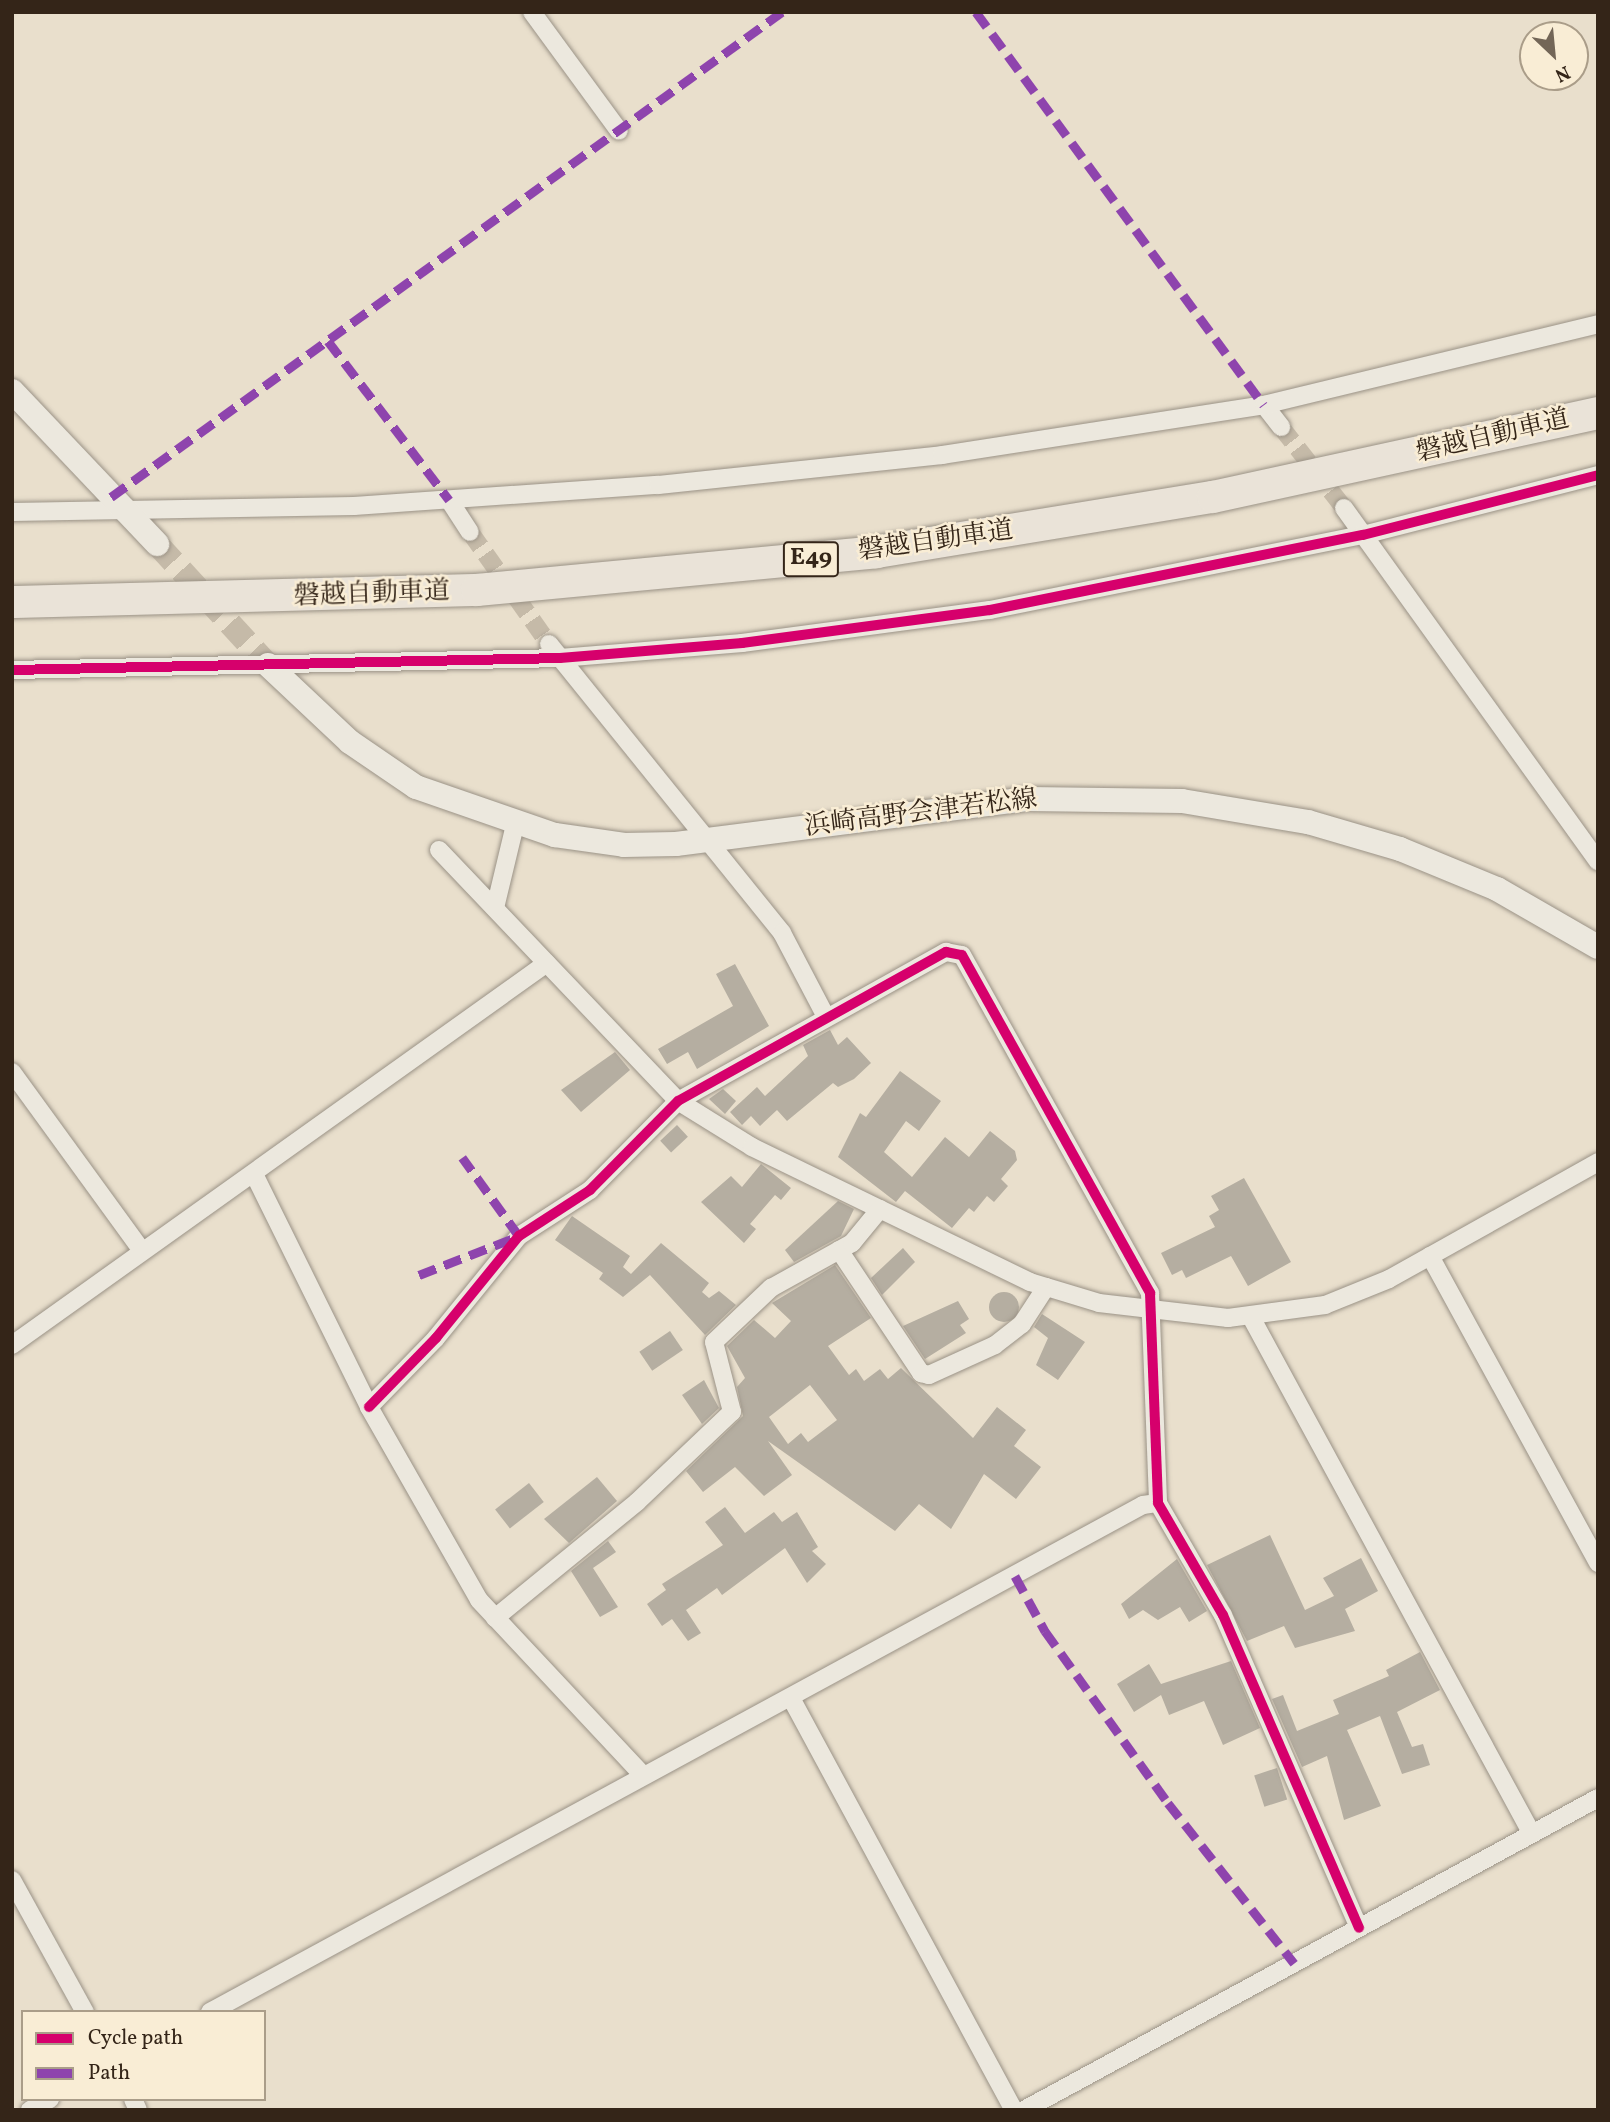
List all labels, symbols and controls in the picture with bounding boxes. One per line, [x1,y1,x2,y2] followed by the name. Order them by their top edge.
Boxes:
[1519,21,1589,91] north arrow
[1550,58,1574,88] text: N
[1413,404,1573,470] street label: 磐越自動車道
[857,516,1015,568] street label: 磐越自動車道
[781,538,841,580] road number: E49
[294,577,450,613] street label: 磐越自動車道
[803,784,1039,844] street label: 浜崎高野会津若松線
[21,2010,266,2101] legend
[88,2024,183,2053] text: Cycle path
[88,2059,130,2088] text: Path

